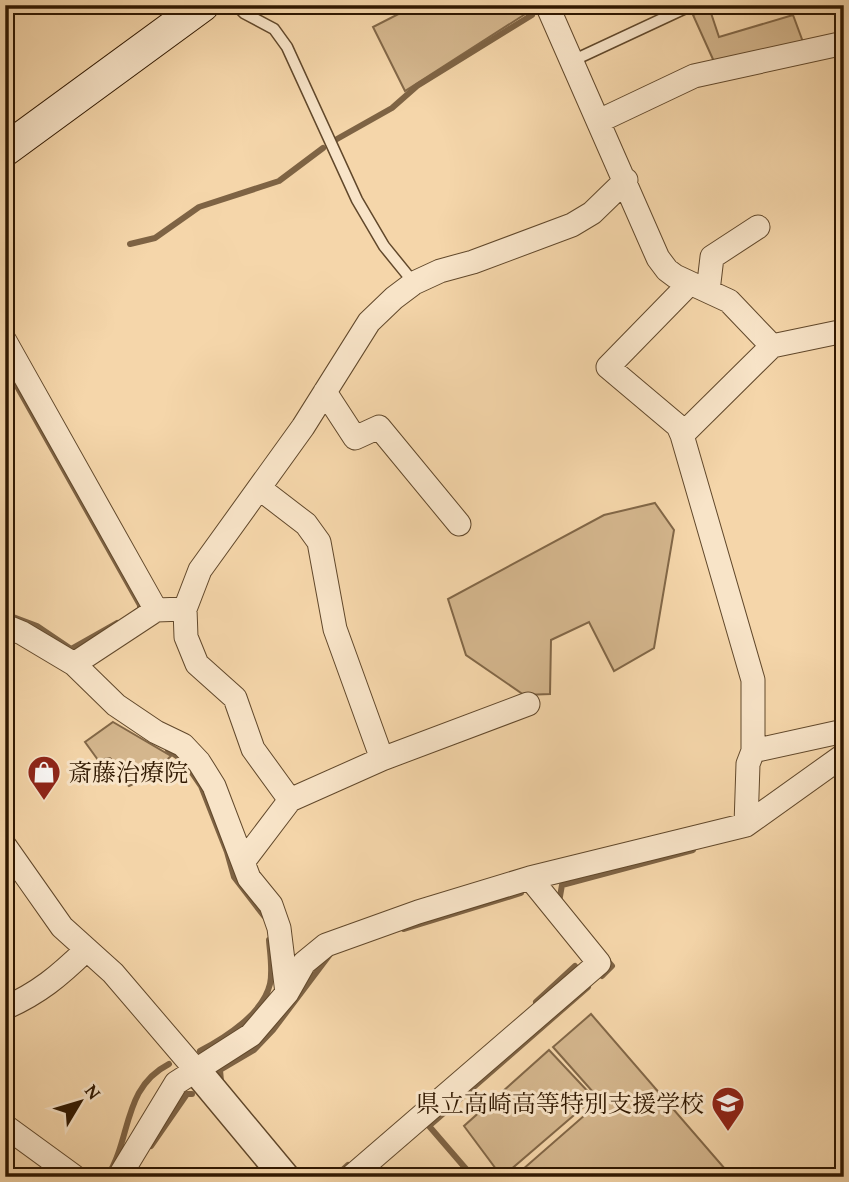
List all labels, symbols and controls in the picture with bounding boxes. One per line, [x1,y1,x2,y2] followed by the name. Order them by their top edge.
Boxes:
[25,753,63,802] shop icon: 斎藤治療院
[68,755,188,790] place label: 斎藤治療院
[46,1066,116,1136] north arrow
[78,1078,109,1105] text: N
[709,1084,747,1133] school or university icon: 県立高崎高等特別支援学校
[416,1086,704,1121] place label: 県立高崎高等特別支援学校

